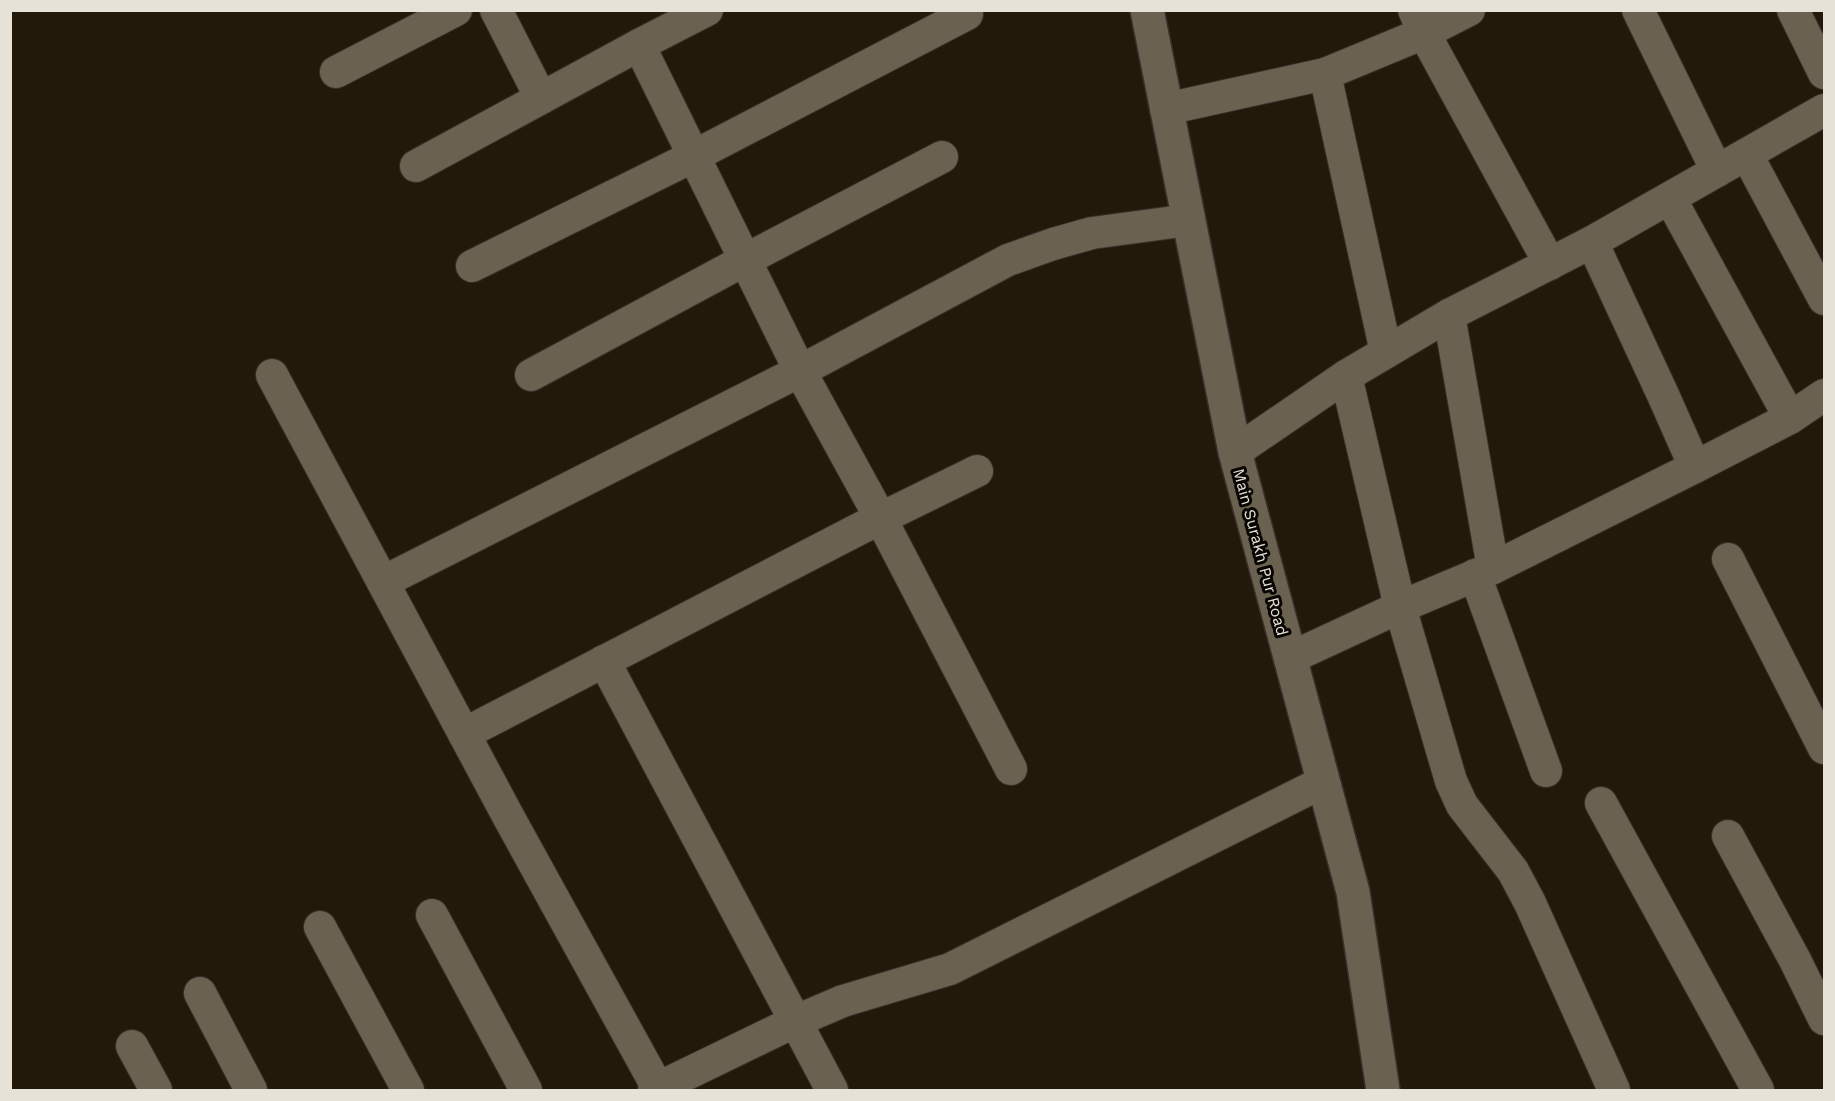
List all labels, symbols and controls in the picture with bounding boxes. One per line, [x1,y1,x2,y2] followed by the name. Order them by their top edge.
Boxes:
[1229,466,1292,638] street label: Main Surakh Pur Road

